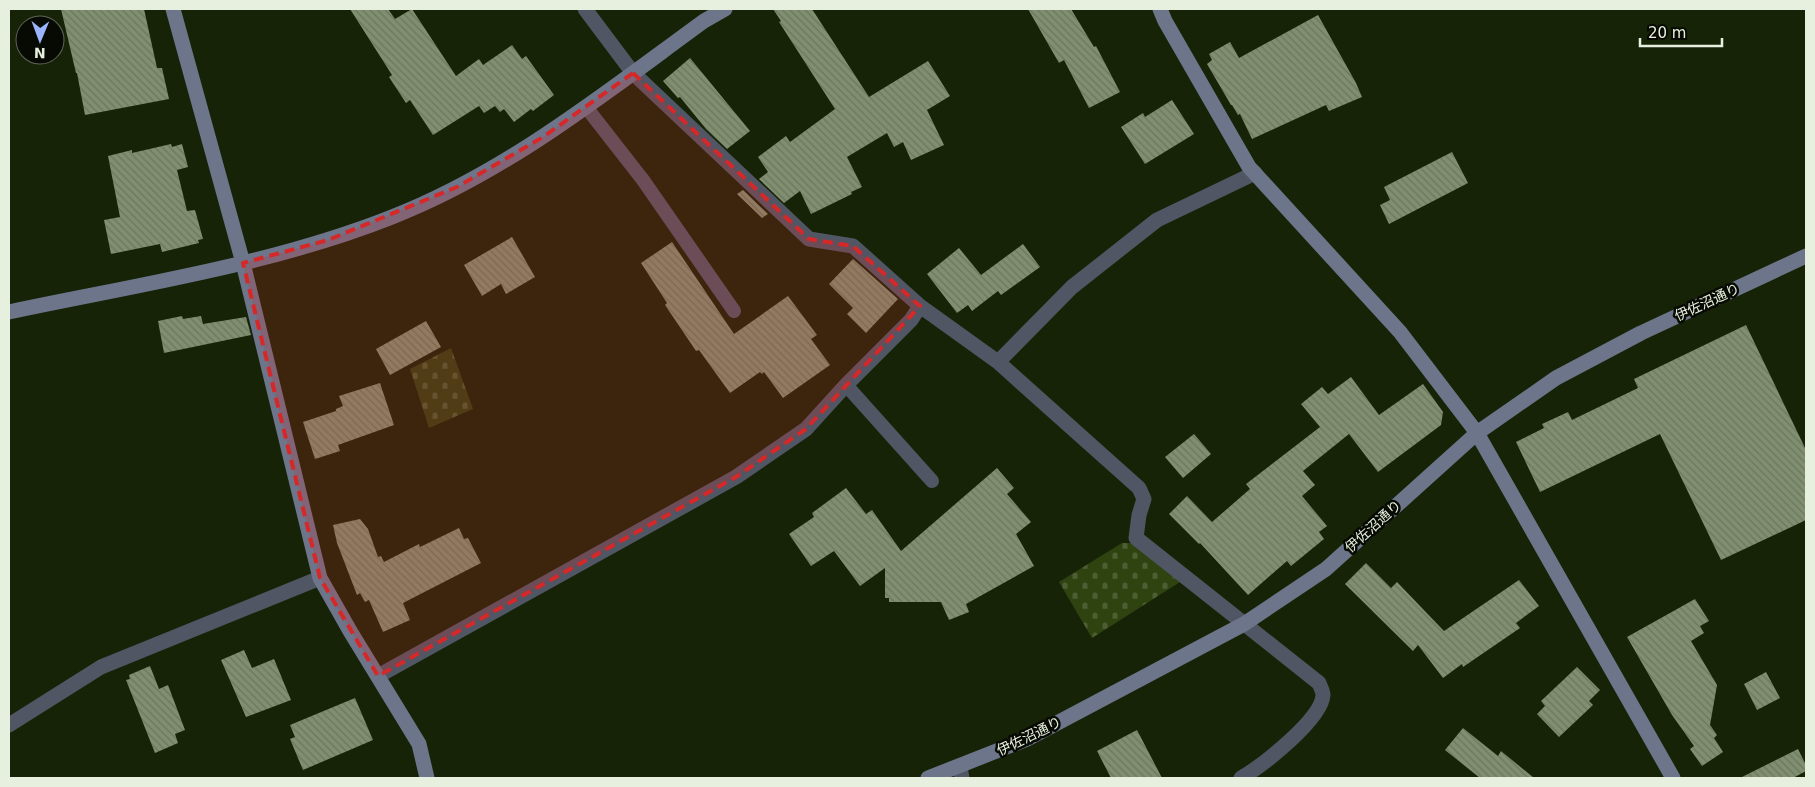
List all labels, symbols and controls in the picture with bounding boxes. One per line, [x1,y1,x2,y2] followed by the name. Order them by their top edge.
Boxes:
[15,15,65,65] north arrow
[1640,15,1722,47] scale bar
[1648,24,1686,42] text: 20 m
[34,45,46,61] text: N
[1672,280,1742,324] street label: 伊佐沼通り
[1342,497,1404,555] street label: 伊佐沼通り
[994,713,1064,759] street label: 伊佐沼通り

